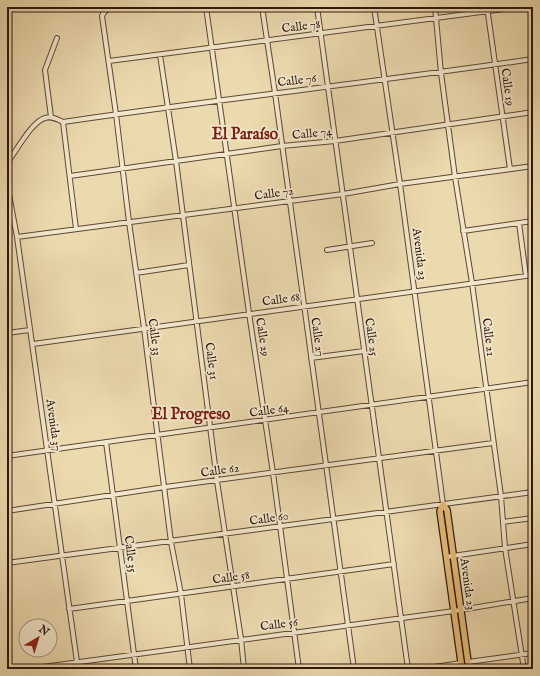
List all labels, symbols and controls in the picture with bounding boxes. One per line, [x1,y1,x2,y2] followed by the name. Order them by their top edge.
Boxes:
[281,17,321,36] street label: Calle 78
[497,67,518,107] street label: Calle 19
[277,71,318,90] street label: Calle 76
[291,124,333,143] street label: Calle 74
[212,125,279,145] district label: El Paraíso
[253,183,295,204] street label: Calle 72
[409,226,430,281] street label: Avenida 23
[261,289,301,310] street label: Calle 68
[307,316,328,358] street label: Calle 27
[252,317,273,358] street label: Calle 29
[361,317,382,358] street label: Calle 25
[479,317,498,357] street label: Calle 21
[144,318,165,357] street label: Calle 33
[201,342,222,381] street label: Calle 31
[42,397,65,452] street label: Avenida 37
[249,400,290,421] street label: Calle 64
[152,405,231,425] district label: El Progreso
[200,460,241,481] street label: Calle 62
[249,508,290,529] street label: Calle 60
[121,535,140,574] street label: Calle 35
[456,556,479,611] street label: Avenida 23
[211,567,251,588] street label: Calle 58
[259,615,300,634] street label: Calle 56
[18,618,58,658] north arrow
[35,622,52,640] text: N

